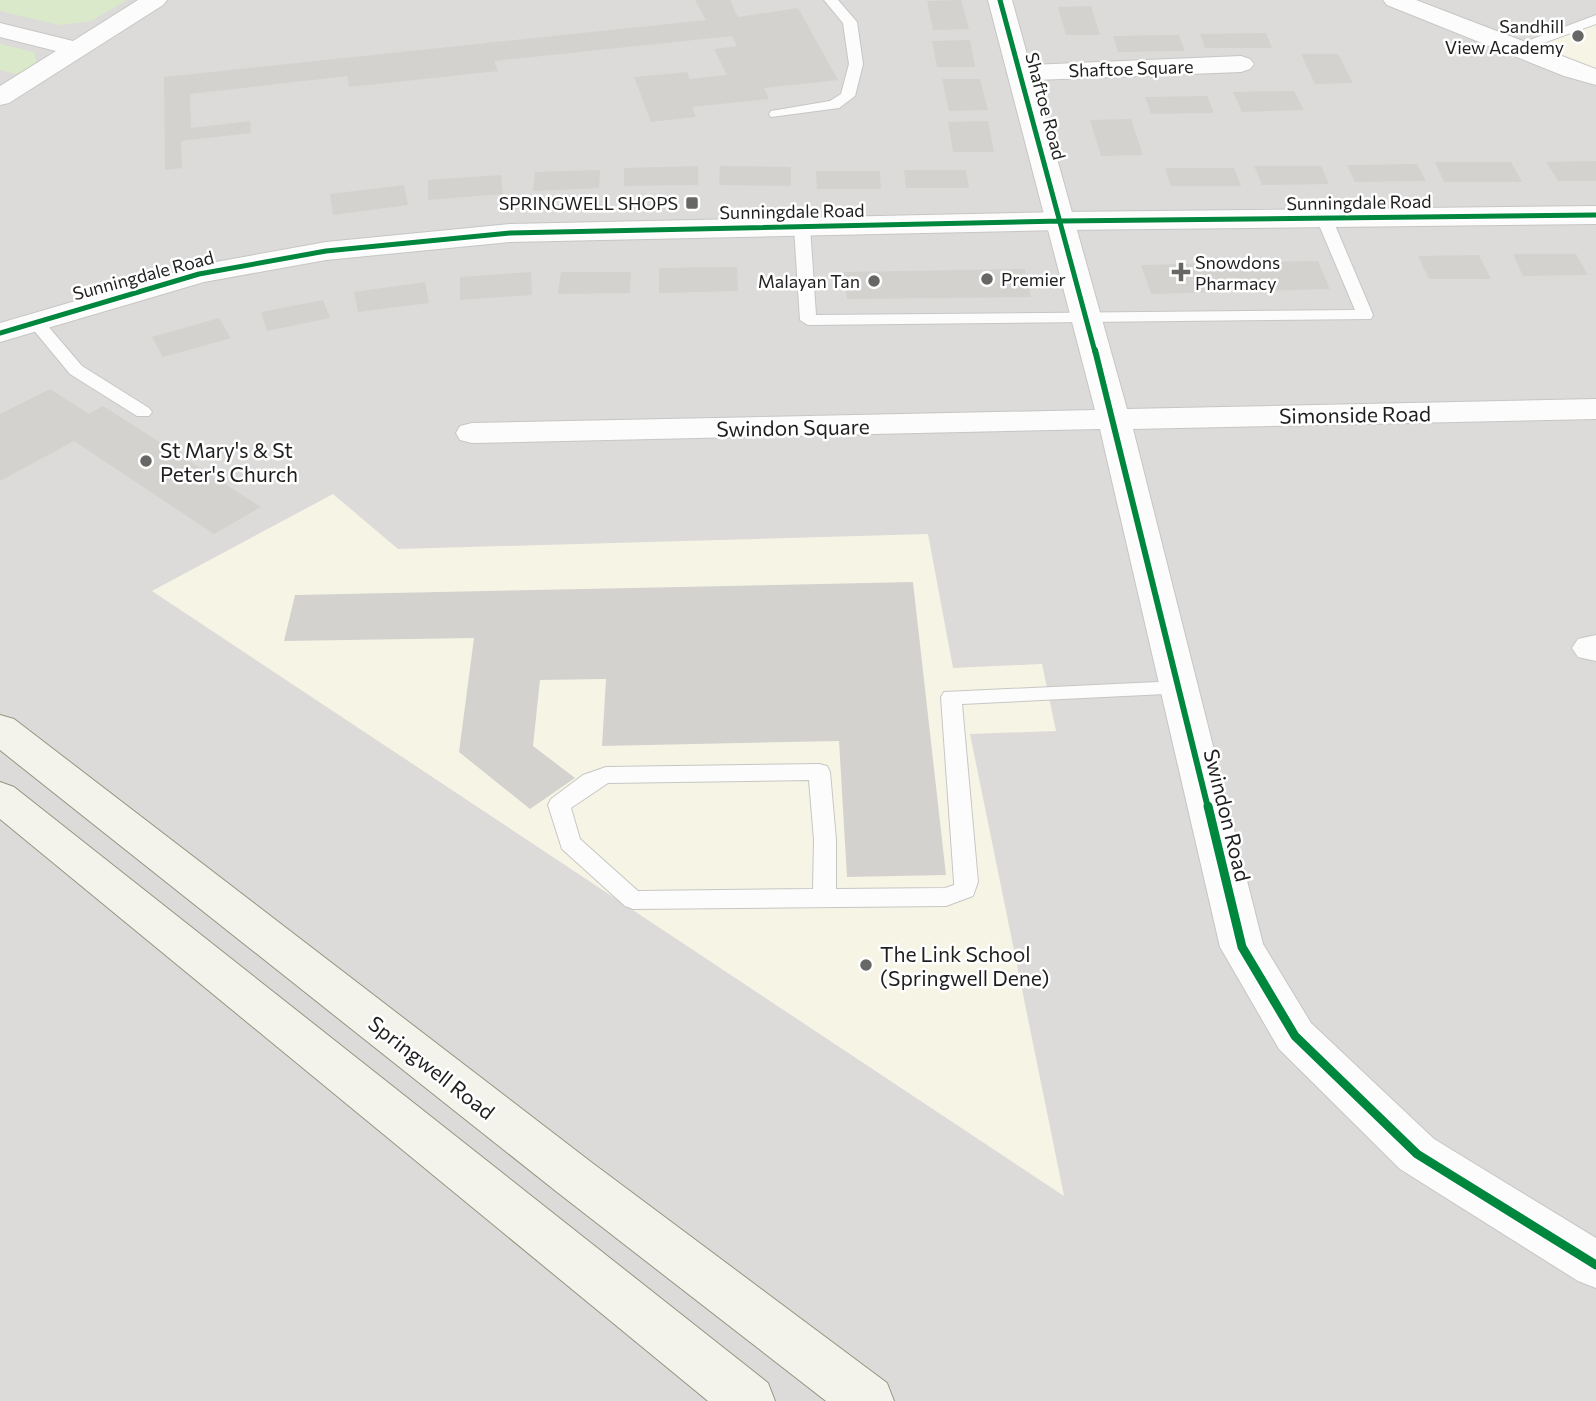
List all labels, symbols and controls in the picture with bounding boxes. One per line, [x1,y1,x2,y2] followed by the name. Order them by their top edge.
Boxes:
[1445,15,1564,58] place label: Sandhill View Academy
[1570,28,1586,44] marker: Sandhill View Academy
[1021,50,1071,162] street label: Shaftoe Road
[1068,55,1194,81] street label: Shaftoe Square
[1286,190,1432,214] street label: Sunningdale Road
[499,192,678,214] place label: SPRINGWELL SHOPS
[684,195,700,211] marker: SPRINGWELL SHOPS
[719,199,865,223] street label: Sunningdale Road
[70,246,216,304] street label: Sunningdale Road
[1195,251,1280,294] place label: Snowdons Pharmacy
[1173,264,1189,280] marker: Snowdons Pharmacy
[1001,268,1066,290] place label: Premier
[758,270,860,292] place label: Malayan Tan
[979,271,995,287] marker: Premier
[866,273,882,289] marker: Malayan Tan
[1279,400,1431,428] street label: Simonside Road
[716,413,870,441] street label: Swindon Square
[160,437,298,486] place label: St Mary's & St Peter's Church
[138,453,154,469] marker: St Mary's & St Peter's Church
[1199,746,1257,884] street label: Swindon Road
[880,941,1049,990] place label: The Link School (Springwell Dene)
[858,957,874,973] marker: The Link School (Springwell Dene)
[364,1010,500,1124] street label: Springwell Road

